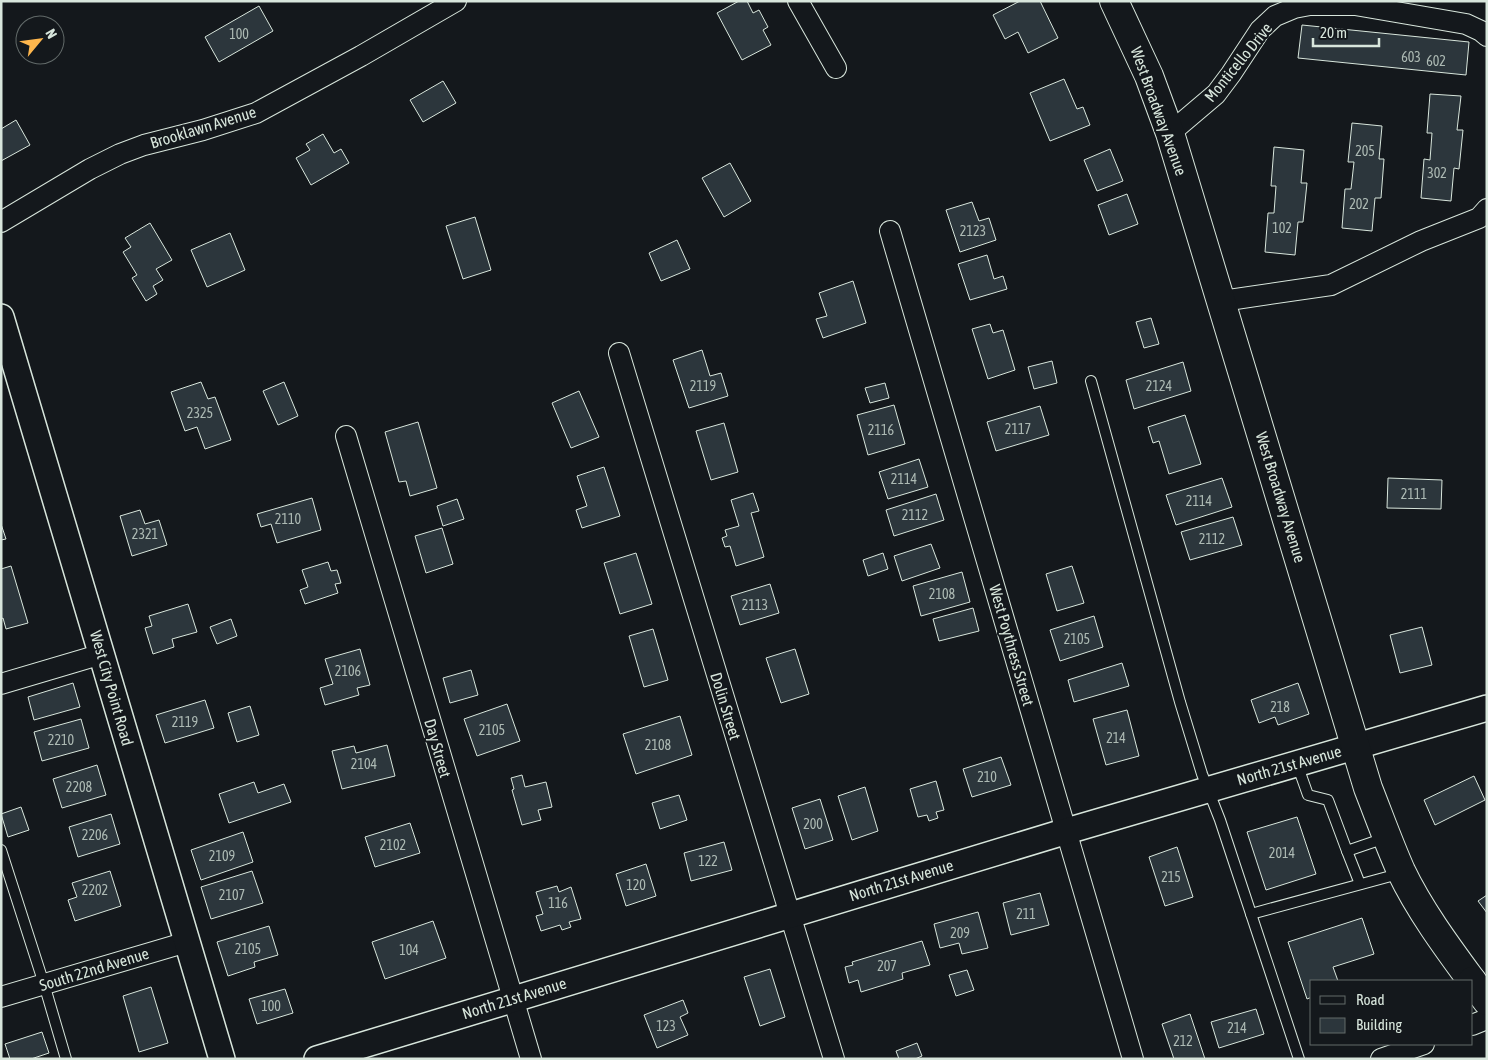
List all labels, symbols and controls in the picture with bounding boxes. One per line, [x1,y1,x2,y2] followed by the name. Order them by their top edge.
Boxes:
[15,15,65,65] north arrow
[1313,15,1379,47] scale bar
[1201,19,1275,105] street label: Monticello Drive
[1320,24,1347,41] text: 20 m
[42,26,60,41] text: N
[229,26,249,42] house number: 100
[1126,44,1191,178] street label: West Broadway Avenue
[1401,49,1421,65] house number: 603
[1426,53,1446,69] house number: 602
[148,102,258,152] street label: Brooklawn Avenue
[1355,143,1375,159] house number: 205
[1427,165,1447,181] house number: 302
[1349,196,1369,212] house number: 202
[1272,220,1292,236] house number: 102
[960,223,986,239] house number: 2123
[690,378,716,394] house number: 2119
[1146,378,1173,394] house number: 2124
[187,405,213,421] house number: 2325
[1005,421,1031,437] house number: 2117
[868,422,895,438] house number: 2116
[1252,430,1309,565] street label: West Broadway Avenue
[891,471,918,487] house number: 2114
[1401,486,1427,502] house number: 2111
[1186,493,1213,509] house number: 2114
[902,507,928,523] house number: 2112
[275,511,302,527] house number: 2110
[132,526,158,542] house number: 2321
[1199,531,1225,547] house number: 2112
[985,582,1038,708] street label: West Poythress Street
[929,586,956,602] house number: 2108
[742,597,768,613] house number: 2113
[86,628,137,748] street label: West City Point Road
[1064,631,1090,647] house number: 2105
[335,663,362,679] house number: 2106
[707,670,745,742] street label: Dolin Street
[1270,699,1290,715] house number: 218
[172,714,198,730] house number: 2119
[420,717,455,780] street label: Day Street
[479,722,505,738] house number: 2105
[1106,730,1126,746] house number: 214
[48,732,75,748] house number: 2210
[645,737,672,753] house number: 2108
[1235,741,1343,789] street label: North 21st Avenue
[351,756,378,772] house number: 2104
[977,769,997,785] house number: 210
[66,779,93,795] house number: 2208
[803,816,823,832] house number: 200
[82,827,109,843] house number: 2206
[380,837,406,853] house number: 2102
[1269,845,1296,861] house number: 2014
[209,848,235,864] house number: 2109
[698,853,718,869] house number: 122
[847,856,955,904] street label: North 21st Avenue
[1161,869,1181,885] house number: 215
[626,877,646,893] house number: 120
[82,882,108,898] house number: 2202
[219,887,245,903] house number: 2107
[548,895,568,911] house number: 116
[1016,906,1036,922] house number: 211
[950,925,970,941] house number: 209
[235,941,261,957] house number: 2105
[399,942,419,958] house number: 104
[37,944,151,994] street label: South 22nd Avenue
[877,958,897,974] house number: 207
[460,974,568,1022] street label: North 21st Avenue
[1310,980,1473,1045] legend
[1356,991,1385,1008] text: Road
[261,998,281,1014] house number: 100
[1356,1016,1402,1033] text: Building
[656,1018,676,1034] house number: 123
[1227,1020,1247,1036] house number: 214
[1173,1033,1193,1049] house number: 212

